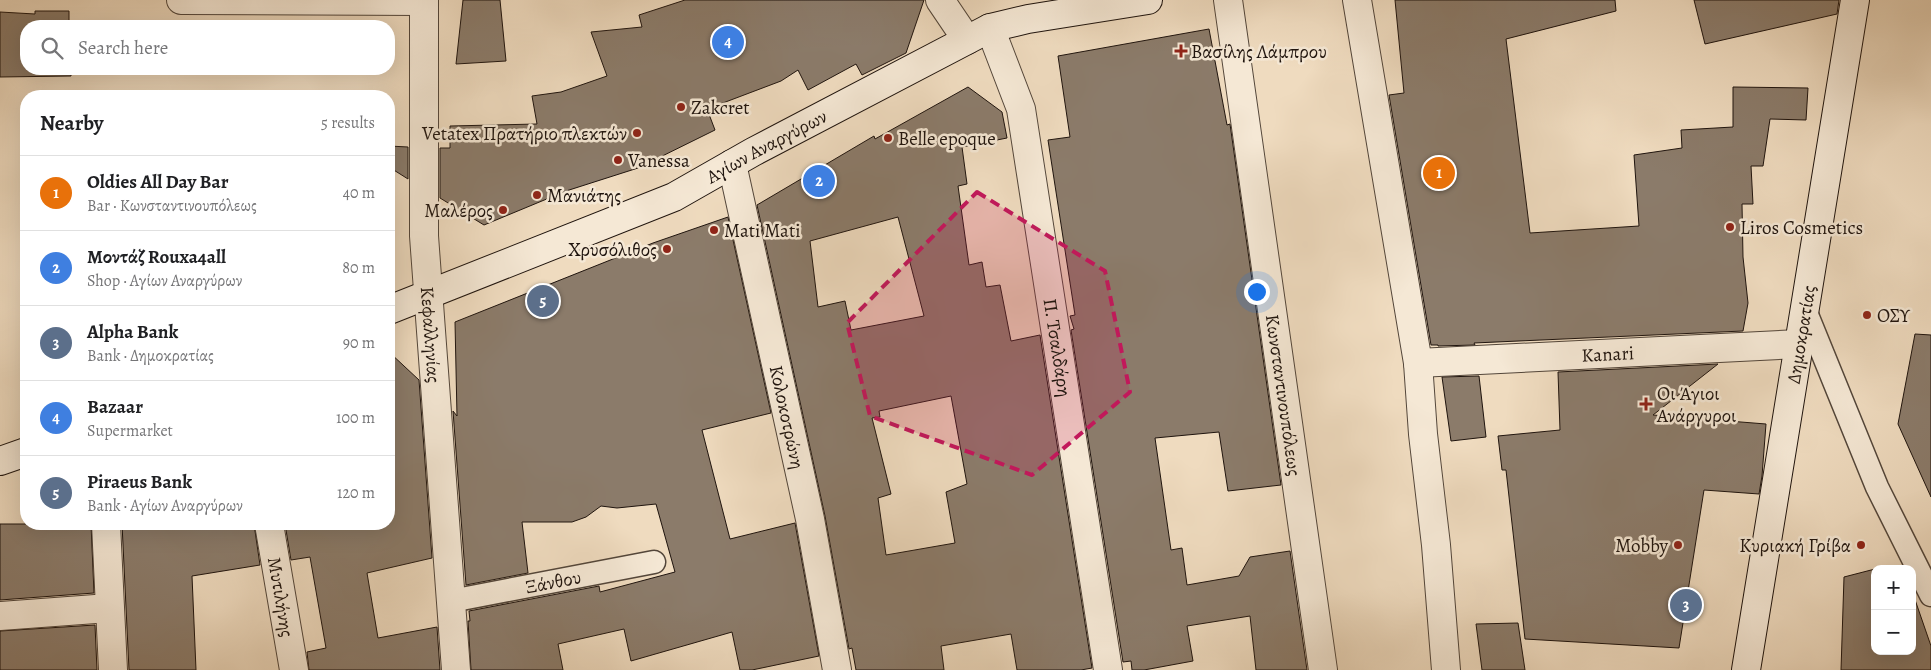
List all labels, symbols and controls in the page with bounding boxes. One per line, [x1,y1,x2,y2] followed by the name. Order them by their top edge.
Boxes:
[20,20,395,75] search box
[712,23,744,61] pin: 4
[38,34,66,62] icon: search
[78,35,168,61] text: Search here
[1191,39,1327,65] place label: Βασίλης Λάμπρου
[1175,45,1187,57] marker: Βασίλης Λάμπρου
[691,95,750,121] place label: Zakcret
[675,101,687,113] marker: Zakcret
[701,104,832,191] street label: Αγίων Αναργύρων
[40,109,103,137] text: Nearby
[321,112,375,134] text: 5 results
[421,121,627,147] place label: Vetatex Πρατήριο πλεκτών
[898,126,996,152] place label: Belle epoque
[631,127,643,139] marker: Vetatex Πρατήριο πλεκτών
[882,132,894,144] marker: Belle epoque
[627,148,690,174] place label: Vanessa
[612,154,624,166] marker: Vanessa
[1423,154,1455,192] pin: 1
[803,162,835,200] pin: 2
[87,169,228,195] text: Oldies All Day Bar
[53,182,59,204] text: 1
[343,182,375,204] text: 40 m
[547,183,621,209] place label: Μανιάτης
[531,189,543,201] marker: Μανιάτης
[87,195,257,217] text: Bar · Κωνσταντινουπόλεως
[424,198,493,224] place label: Μαλέρος
[497,204,509,216] marker: Μαλέρος
[1740,215,1863,241] place label: Liros Cosmetics
[724,218,801,244] place label: Mati Mati
[1724,221,1736,233] marker: Liros Cosmetics
[708,224,720,236] marker: Mati Mati
[568,237,657,263] place label: Χρυσόλιθος
[661,243,673,255] marker: Χρυσόλιθος
[87,244,226,270] text: Μοντάζ Rouxa4all
[52,257,60,279] text: 2
[342,257,375,279] text: 80 m
[87,270,242,292] text: Shop · Αγίων Αναργύρων
[1244,279,1270,305] your location
[527,282,559,320] pin: 5
[1781,283,1822,386] street label: Δημοκρατίας
[414,286,447,384] street label: Κεφαλληνίας
[1037,297,1077,399] street label: Π. Τσαλδάρη
[1877,303,1911,329] place label: ΟΣΥ
[1861,309,1873,321] marker: ΟΣΥ
[1259,313,1307,478] street label: Κωνσταντινουπόλεως
[87,319,178,345] text: Alpha Bank
[53,332,59,354] text: 3
[343,332,375,354] text: 90 m
[1581,340,1635,369] street label: Kanari
[87,345,214,367] text: Bank · Δημοκρατίας
[763,363,811,471] street label: Κολοκοτρώνη
[1656,381,1736,429] place label: Οι Άγιοι Ανάργυροι
[87,394,143,420] text: Bazaar
[1639,397,1653,411] marker: Οι Άγιοι Ανάργυροι
[52,407,60,429] text: 4
[336,407,375,429] text: 100 m
[87,420,173,442] text: Supermarket
[87,469,192,495] text: Piraeus Bank
[53,482,59,504] text: 5
[337,482,375,504] text: 120 m
[87,495,243,517] text: Bank · Αγίων Αναργύρων
[1615,533,1669,559] place label: Mobby
[1739,533,1851,559] place label: Κυριακή Γρίβα
[1672,539,1684,551] marker: Mobby
[1855,539,1867,551] marker: Κυριακή Γρίβα
[261,555,300,639] street label: Μυτιλήνης
[523,564,583,600] street label: Ξάνθου
[1871,565,1916,655] map controls
[1871,565,1916,610] button: +
[1670,586,1702,624] pin: 3
[1871,610,1916,655] button: −

